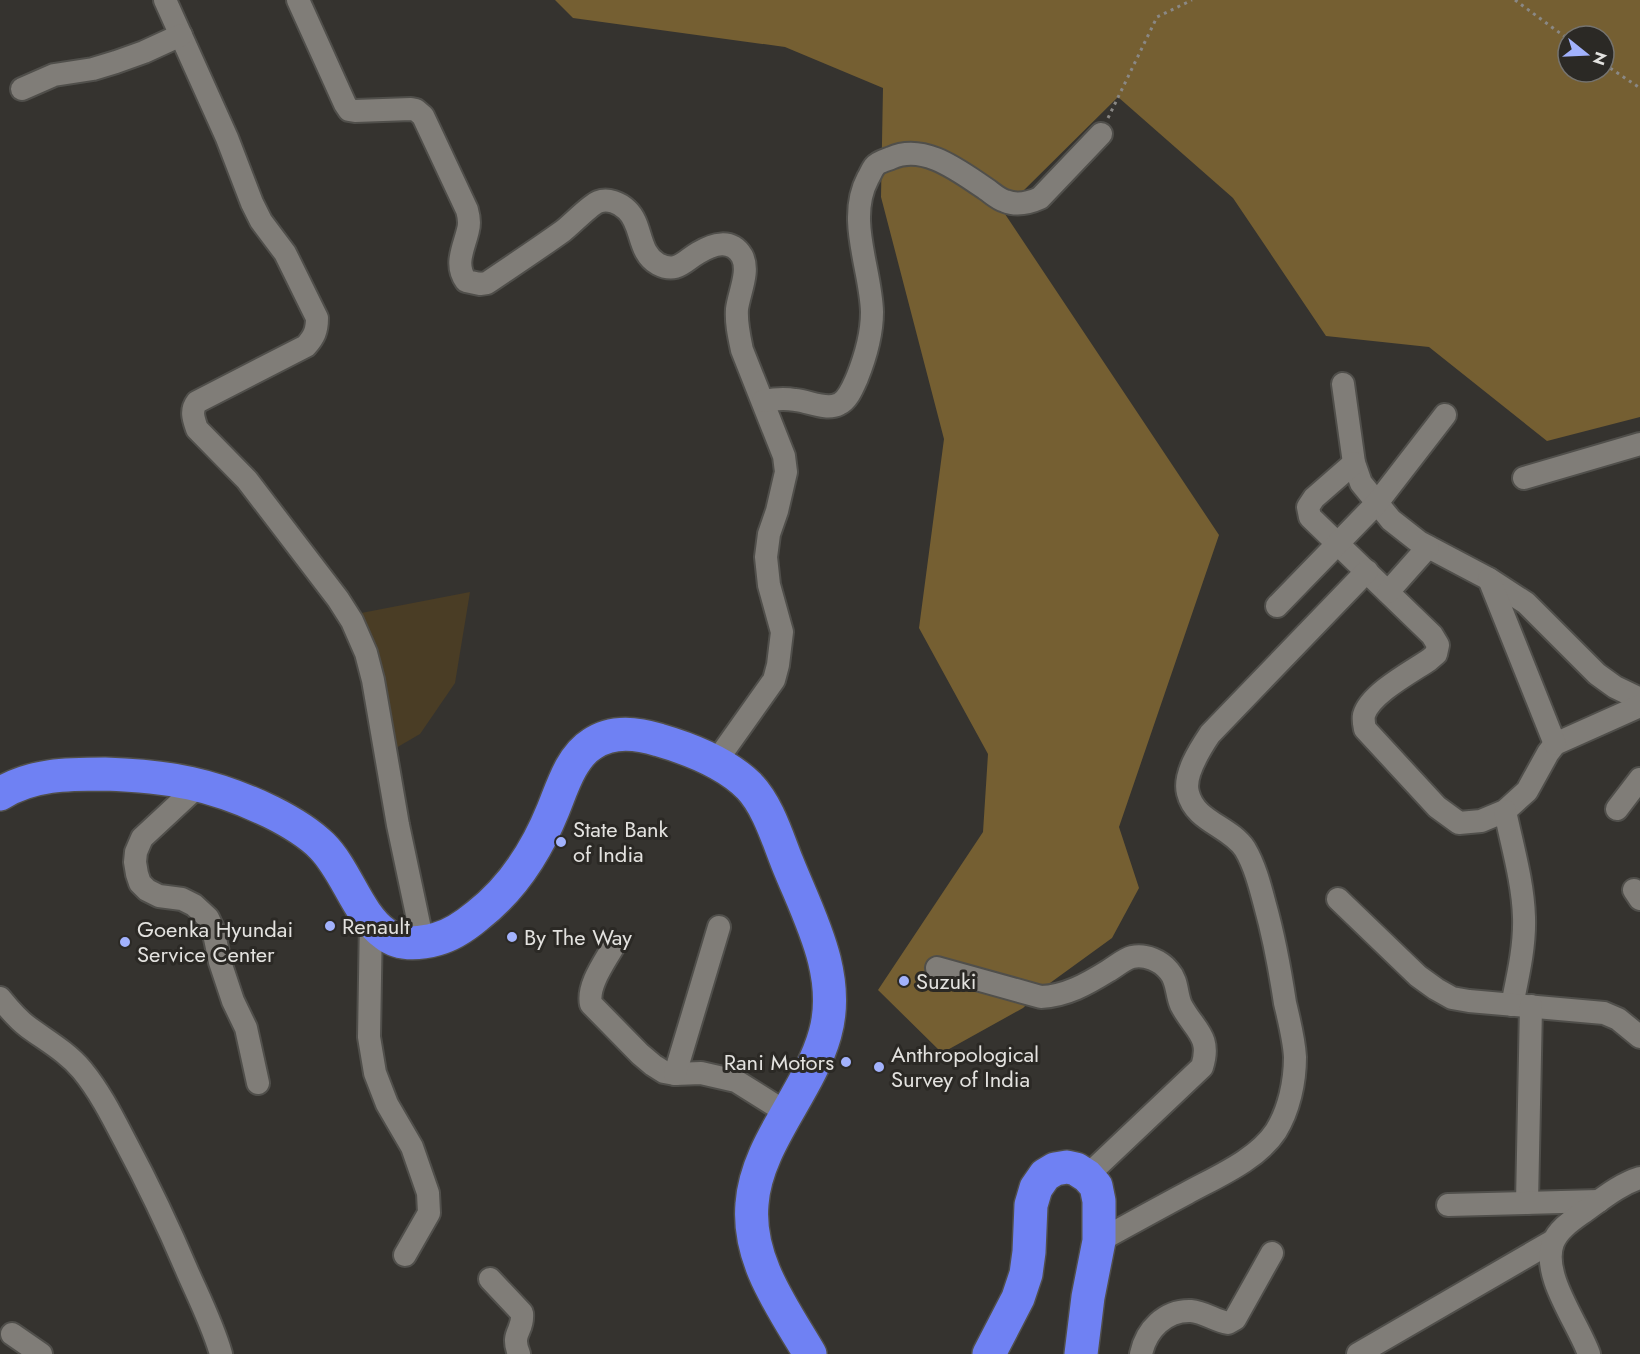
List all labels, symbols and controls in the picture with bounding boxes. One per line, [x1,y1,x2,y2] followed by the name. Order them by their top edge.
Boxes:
[1556,24,1616,84] north arrow
[1587,49,1613,68] text: N
[573,813,669,870] place label: State Bank of India
[554,835,568,849] marker: State Bank of India
[342,910,410,942] place label: Renault
[137,913,293,970] place label: Goenka Hyundai Service Center
[323,919,337,933] marker: Renault
[524,921,632,953] place label: By The Way
[505,930,519,944] marker: By The Way
[118,935,132,949] marker: Goenka Hyundai Service Center
[916,965,976,997] place label: Suzuki
[897,974,911,988] marker: Suzuki
[891,1038,1039,1095] place label: Anthropological Survey of India
[724,1046,834,1078] place label: Rani Motors
[839,1055,853,1069] marker: Rani Motors
[872,1060,886,1074] marker: Anthropological Survey of India

